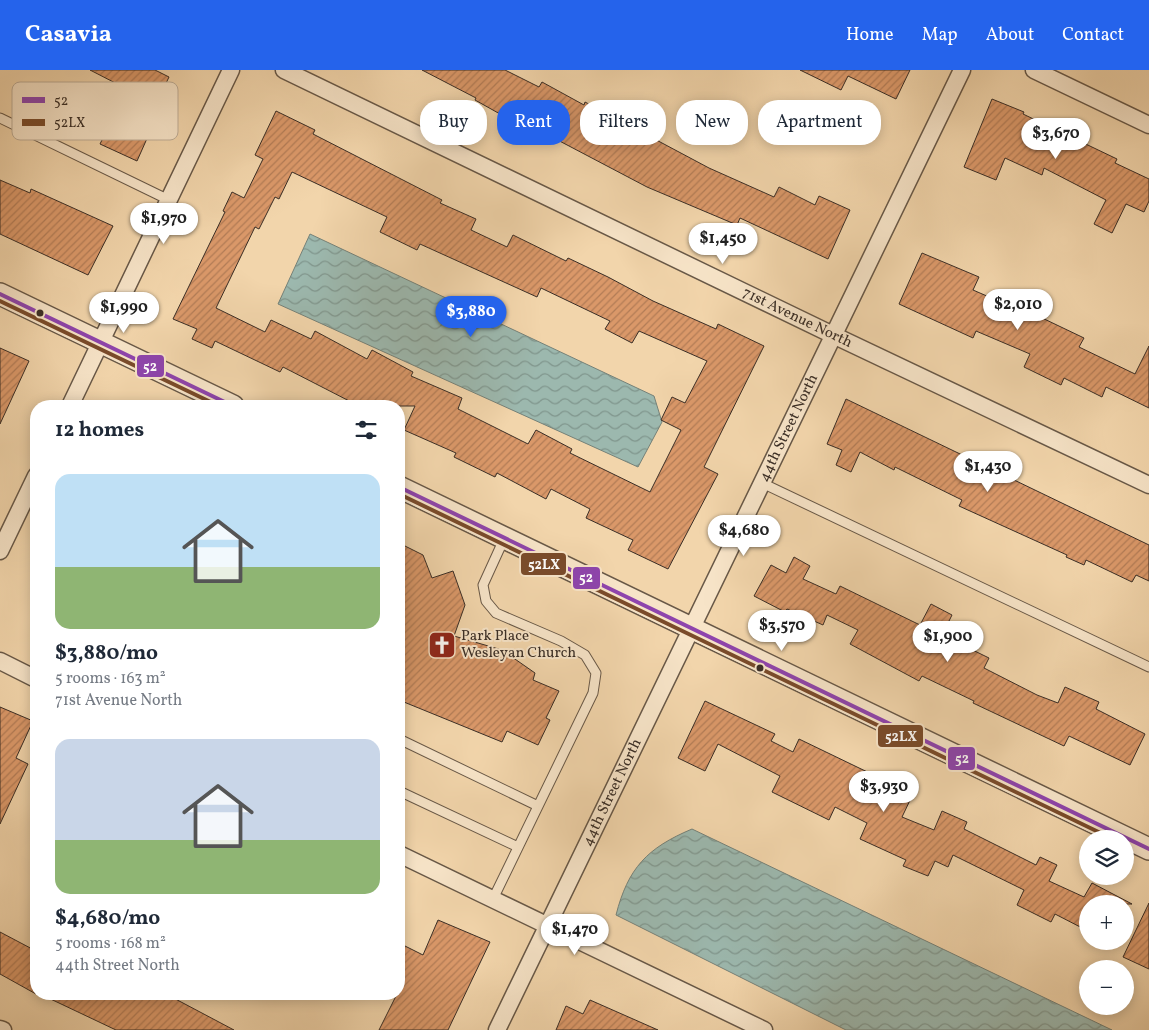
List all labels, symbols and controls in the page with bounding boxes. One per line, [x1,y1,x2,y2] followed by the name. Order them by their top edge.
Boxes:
[25,18,112,52] text: Casavia
[846,23,894,48] text: Home
[922,23,958,48] text: Map
[986,23,1034,48] text: About
[1062,23,1124,48] text: Contact
[12,82,178,140] legend
[54,92,68,111] text: 52
[420,100,487,145] chip: Buy
[497,100,570,145] chip: Rent
[580,100,666,145] chip: Filters
[676,100,748,145] chip: New
[758,100,881,145] chip: Apartment
[54,114,85,133] text: 52LX
[1015,118,1097,160] pin: $3,670
[1032,123,1080,145] text: $3,670
[123,202,205,245] pin: $1,970
[141,208,187,230] text: $1,970
[682,222,764,265] pin: $1,450
[700,228,746,250] text: $1,450
[739,282,856,353] street label: 71st Avenue North
[977,288,1059,331] pin: $2,010
[83,292,165,334] pin: $1,990
[994,294,1042,316] text: $2,010
[430,296,512,338] pin: $3,880
[100,297,148,319] text: $1,990
[446,301,496,323] text: $3,880
[35,308,45,318] unlabelled marker
[136,354,165,378] line badge: 52
[143,358,157,377] text: 52
[754,371,824,485] street label: 44th Street North
[55,416,144,445] text: 12 homes
[352,416,380,444] icon: filters
[947,450,1029,493] pin: $1,430
[965,456,1011,478] text: $1,430
[173,506,263,596] icon: home
[703,514,785,557] pin: $4,680
[719,520,769,542] text: $4,680
[520,552,567,576] line badge: 52LX
[528,556,560,575] text: 52LX
[572,566,601,590] line badge: 52
[579,569,593,588] text: 52
[741,610,823,652] pin: $3,570
[759,615,805,637] text: $3,570
[907,620,989,663] pin: $1,900
[461,626,576,664] place label: Park Place Wesleyan Church
[924,626,972,648] text: $1,900
[427,630,457,660] church icon: Park Place Wesleyan Church
[55,639,158,668] text: $3,880/mo
[755,663,765,673] unlabelled marker
[55,668,166,690] text: 5 rooms · 163 m²
[55,690,182,712] text: 71st Avenue North
[877,724,924,748] line badge: 52LX
[885,728,917,747] text: 52LX
[577,735,647,850] street label: 44th Street North
[947,746,976,771] line badge: 52
[955,750,969,769] text: 52
[843,770,925,813] pin: $3,930
[173,771,263,861] icon: home
[860,776,908,798] text: $3,930
[1079,830,1134,1015] map controls
[1079,830,1134,885] button: layers
[1079,895,1134,950] button: +
[55,904,160,933] text: $4,680/mo
[534,914,616,956] pin: $1,470
[552,919,598,941] text: $1,470
[55,933,166,955] text: 5 rooms · 168 m²
[55,955,180,977] text: 44th Street North
[1079,960,1134,1015] button: −

